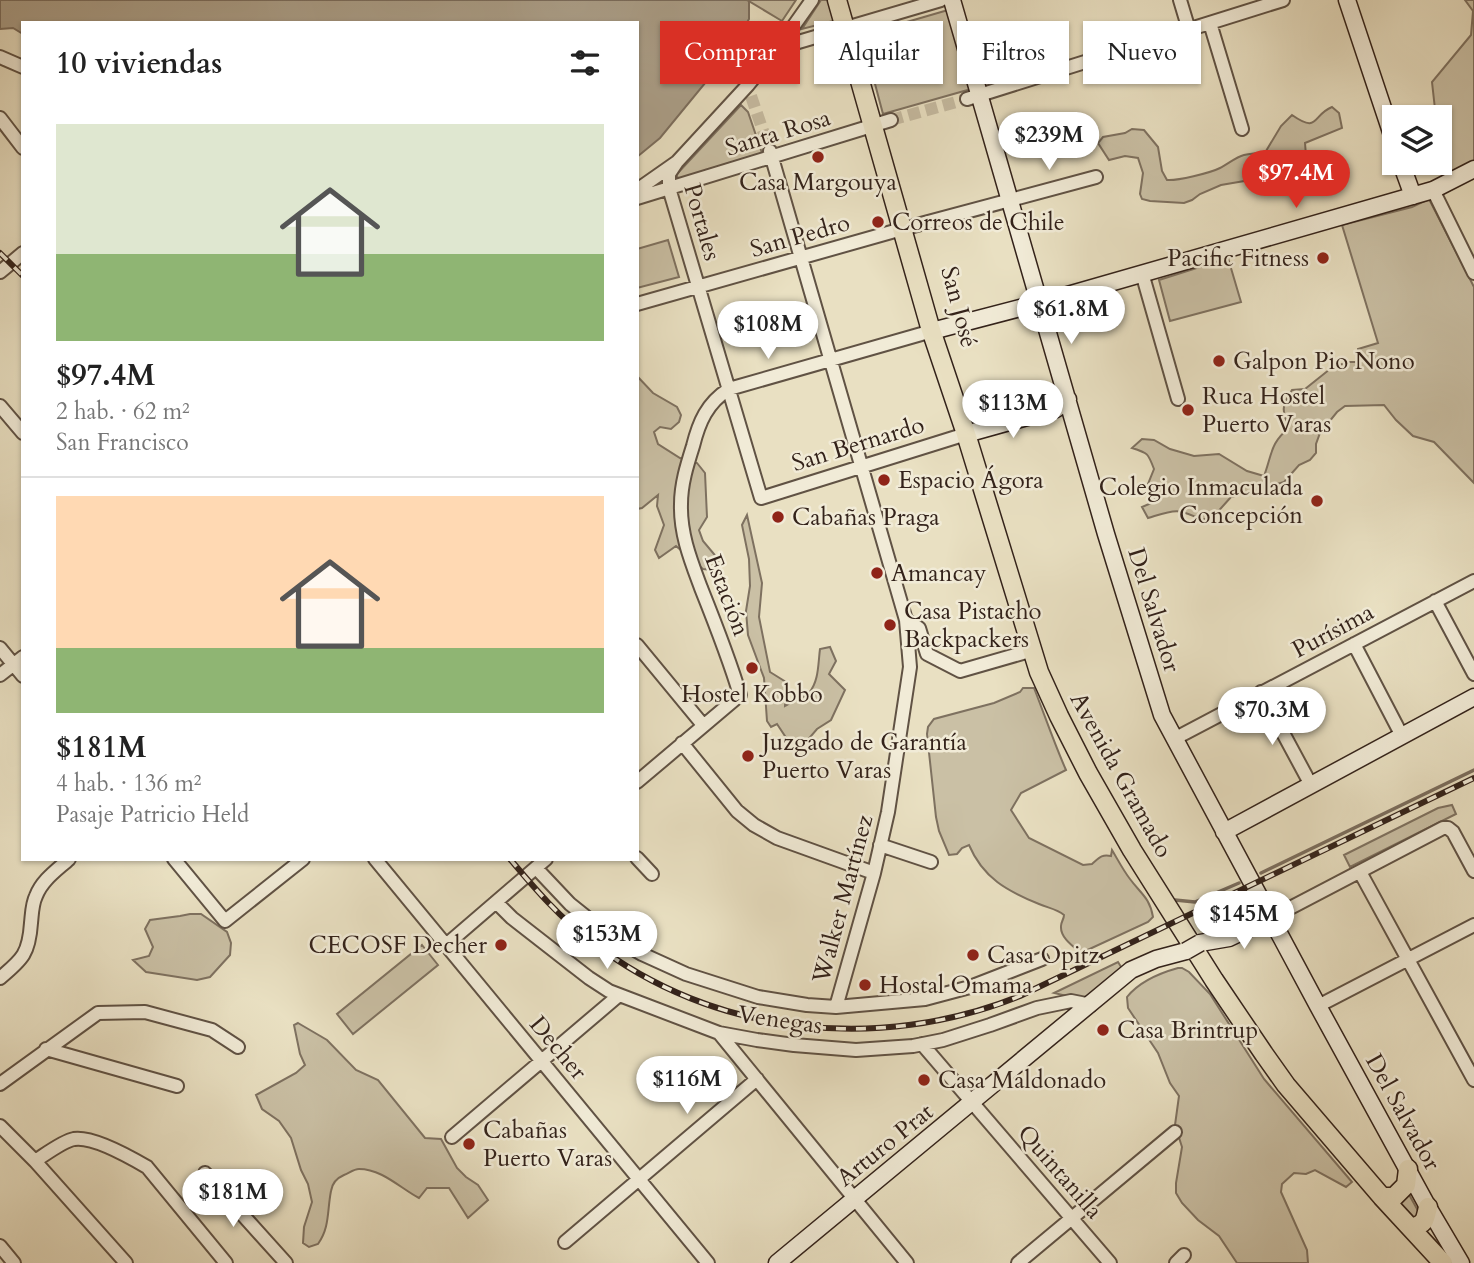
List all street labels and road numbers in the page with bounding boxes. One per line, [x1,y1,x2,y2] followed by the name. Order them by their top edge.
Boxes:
[721,101,835,165] street label: Santa Rosa
[675,180,729,264] street label: Portales
[746,206,854,266] street label: San Pedro
[932,263,986,351] street label: San José
[788,408,928,480] street label: San Bernardo
[1119,544,1189,676] street label: Del Salvador
[696,549,758,641] street label: Estación
[1286,595,1380,666] street label: Purísima
[1062,686,1180,864] street label: Avenida Gramado
[804,811,881,988] street label: Walker Martínez
[736,998,824,1042] street label: Venegas
[522,1009,595,1087] street label: Decher
[1357,1048,1449,1176] street label: Del Salvador
[830,1096,941,1194] street label: Arturo Prat
[1010,1118,1111,1227] street label: Quintanilla

